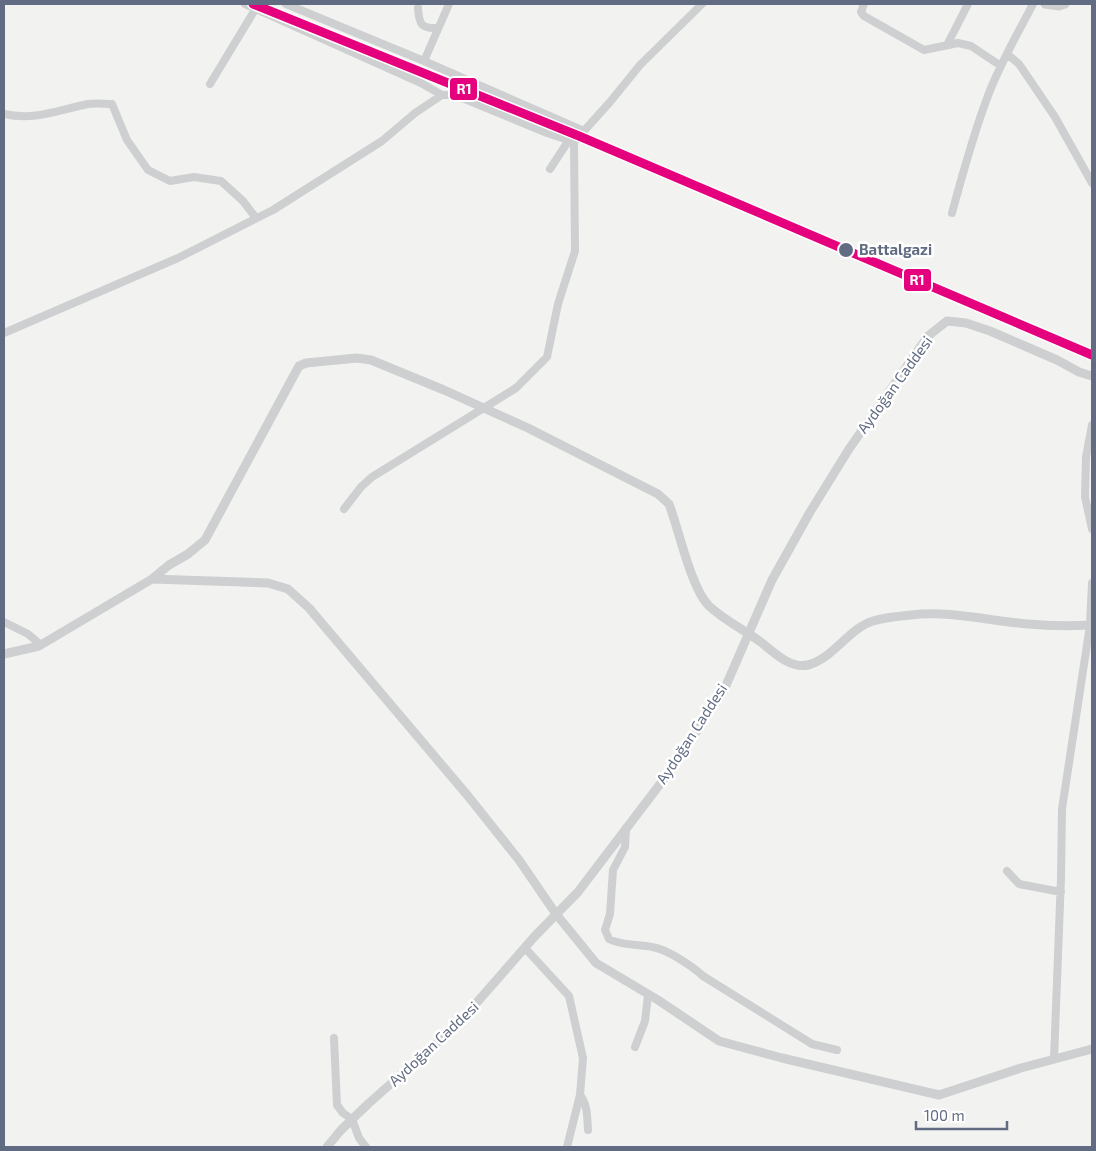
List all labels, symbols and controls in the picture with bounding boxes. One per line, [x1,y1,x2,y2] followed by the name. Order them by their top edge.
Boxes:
[449,77,478,101] line badge: R1
[456,80,472,97] text: R1
[859,240,932,258] place label: Battalgazi
[837,241,855,259] marker: Battalgazi
[903,268,932,292] line badge: R1
[909,271,925,288] text: R1
[853,332,936,437] street label: Aydoğan Caddesi
[652,680,730,787] street label: Aydoğan Caddesi
[385,997,482,1089] street label: Aydoğan Caddesi
[916,1098,1007,1130] scale bar
[924,1106,965,1124] text: 100 m

